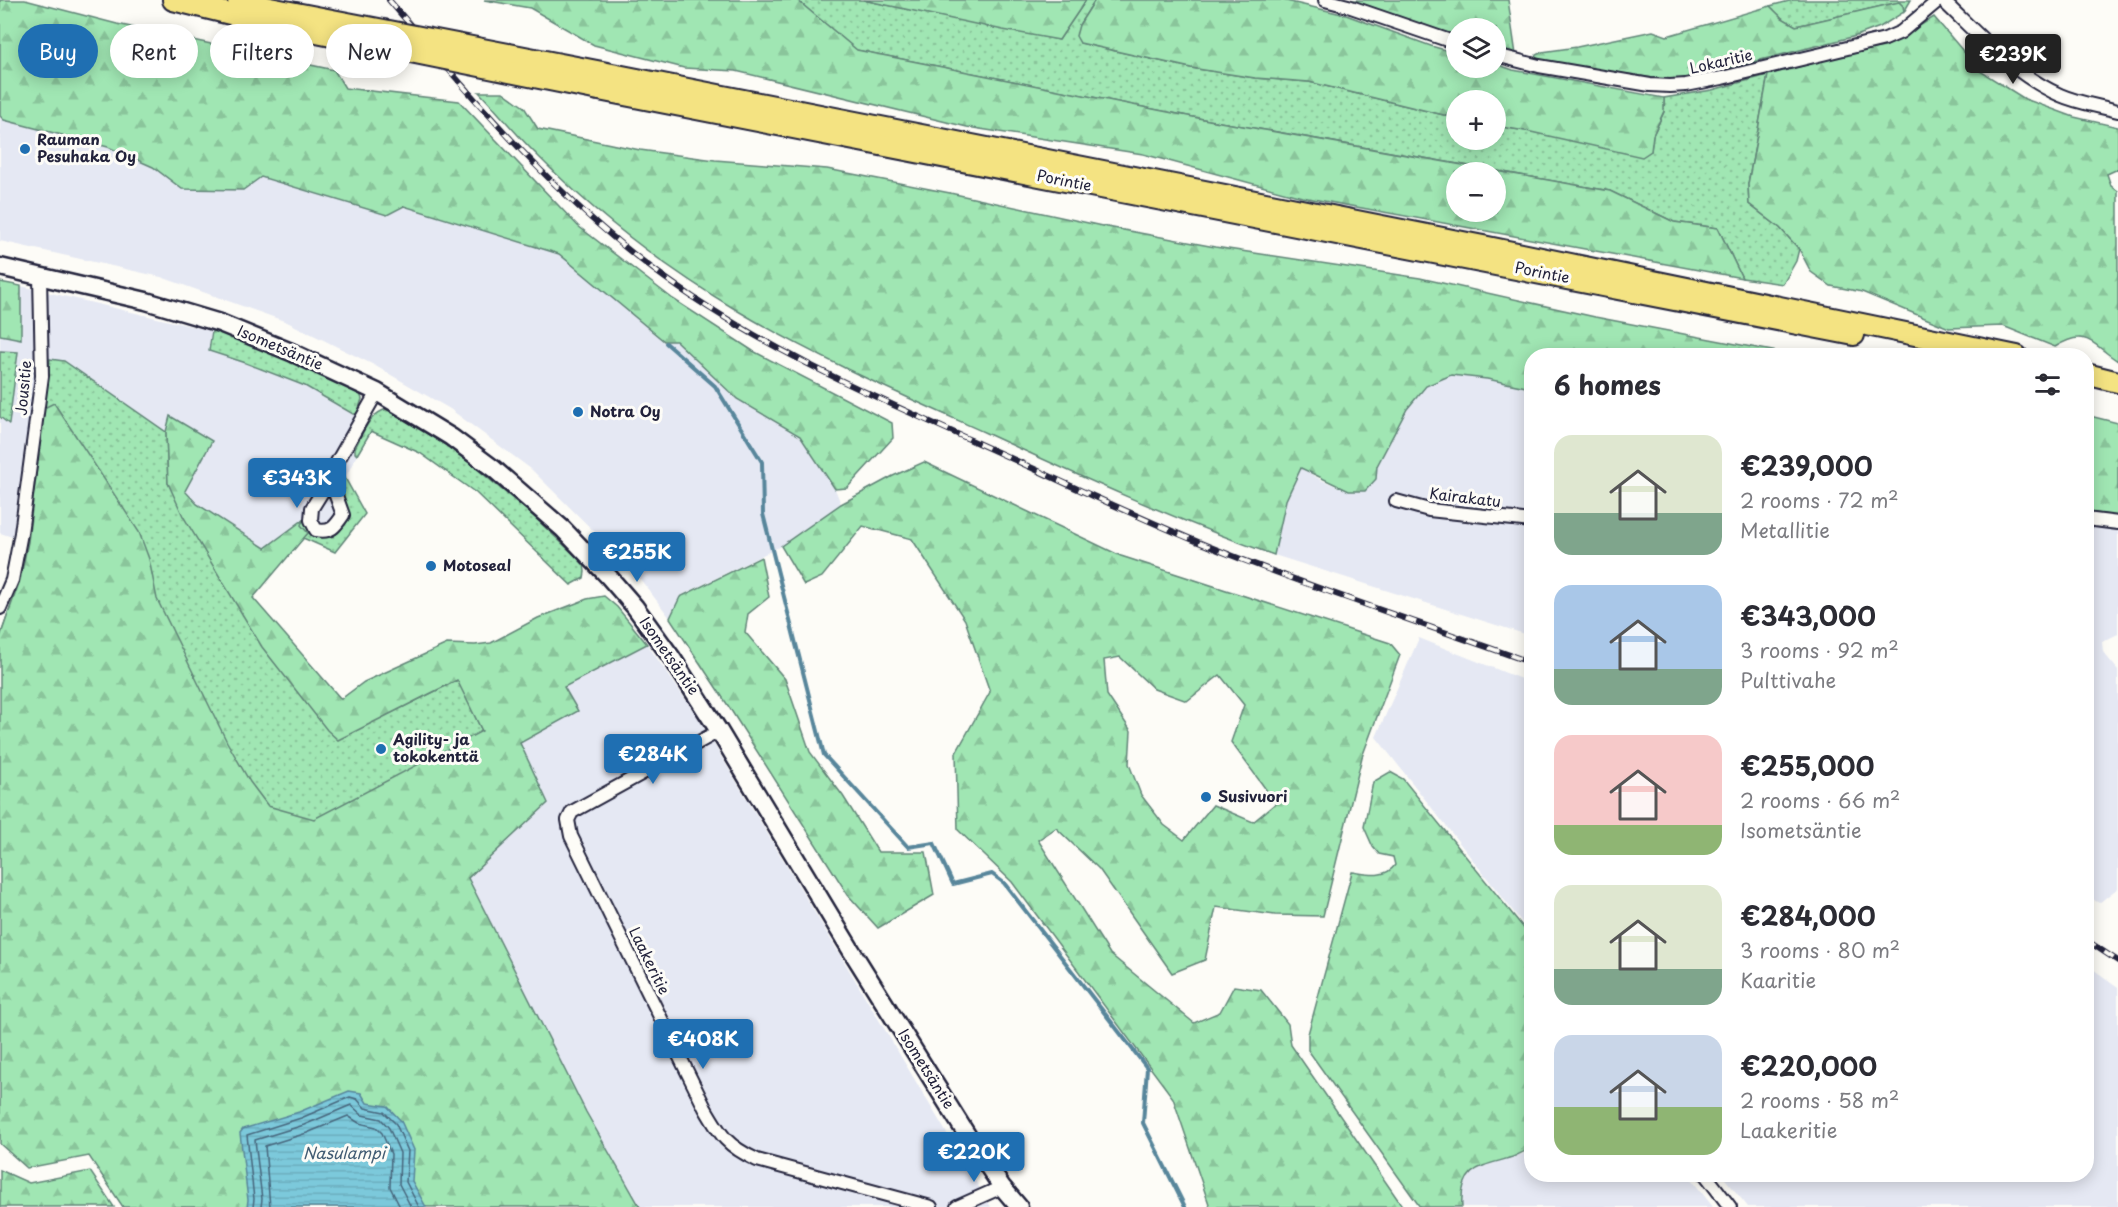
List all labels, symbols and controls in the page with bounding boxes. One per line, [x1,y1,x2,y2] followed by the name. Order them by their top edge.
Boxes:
[1446,18,1506,222] map controls
[1446,18,1506,78] button: layers
[18,24,98,78] chip: Buy
[110,24,198,78] chip: Rent
[210,24,314,78] chip: Filters
[326,24,412,78] chip: New
[1971,34,2055,85] pin: €239K
[1979,38,2047,68] text: €239K
[1687,42,1754,79] street label: Lokaritie
[1446,90,1506,150] button: +
[37,127,136,167] place label: Rauman Pesuhaka Oy
[18,142,32,156] marker: Rauman Pesuhaka Oy
[1446,162,1506,222] button: −
[1035,163,1094,196] street label: Porintie
[1513,255,1572,288] street label: Porintie
[234,318,327,375] street label: Isometsäntie
[9,359,36,416] street label: Jousitie
[1554,365,1661,404] text: 6 homes
[2031,368,2064,401] icon: filters
[590,399,661,422] place label: Notra Oy
[571,405,585,419] marker: Notra Oy
[1740,446,1873,485] text: €239,000
[255,458,339,509] pin: €343K
[1602,459,1674,531] icon: home
[262,462,332,492] text: €343K
[1428,481,1502,512] street label: Kairakatu
[1740,485,1899,515] text: 2 rooms · 72 m²
[1740,515,1830,545] text: Metallitie
[595,532,679,583] pin: €255K
[602,536,672,566] text: €255K
[443,553,511,576] place label: Motoseal
[424,559,438,573] marker: Motoseal
[1740,596,1876,635] text: €343,000
[1602,609,1674,681] icon: home
[635,611,706,699] street label: Isometsäntie
[1740,635,1899,665] text: 3 rooms · 92 m²
[1740,665,1836,695] text: Pulttivahe
[392,727,479,767] place label: Agility- ja tokokenttä
[611,734,695,785] pin: €284K
[618,738,688,768] text: €284K
[374,742,388,756] marker: Agility- ja tokokenttä
[1740,746,1875,785] text: €255,000
[1602,759,1674,831] icon: home
[1218,784,1287,807] place label: Susivuori
[1740,785,1900,815] text: 2 rooms · 66 m²
[1199,790,1213,804] marker: Susivuori
[1740,815,1862,845] text: Isometsäntie
[1740,896,1876,935] text: €284,000
[1602,909,1674,981] icon: home
[624,923,677,998] street label: Laakeritie
[1740,935,1900,965] text: 3 rooms · 80 m²
[1740,965,1816,995] text: Kaaritie
[661,1019,745,1070] pin: €408K
[667,1023,739,1053] text: €408K
[893,1023,961,1113] street label: Isometsäntie
[1740,1046,1877,1085] text: €220,000
[1602,1059,1674,1131] icon: home
[1740,1085,1899,1115] text: 2 rooms · 58 m²
[1740,1115,1837,1145] text: Laakeritie
[932,1132,1016,1183] pin: €220K
[937,1136,1011,1166] text: €220K
[303,1140,388,1164] water label: Nasulampi

